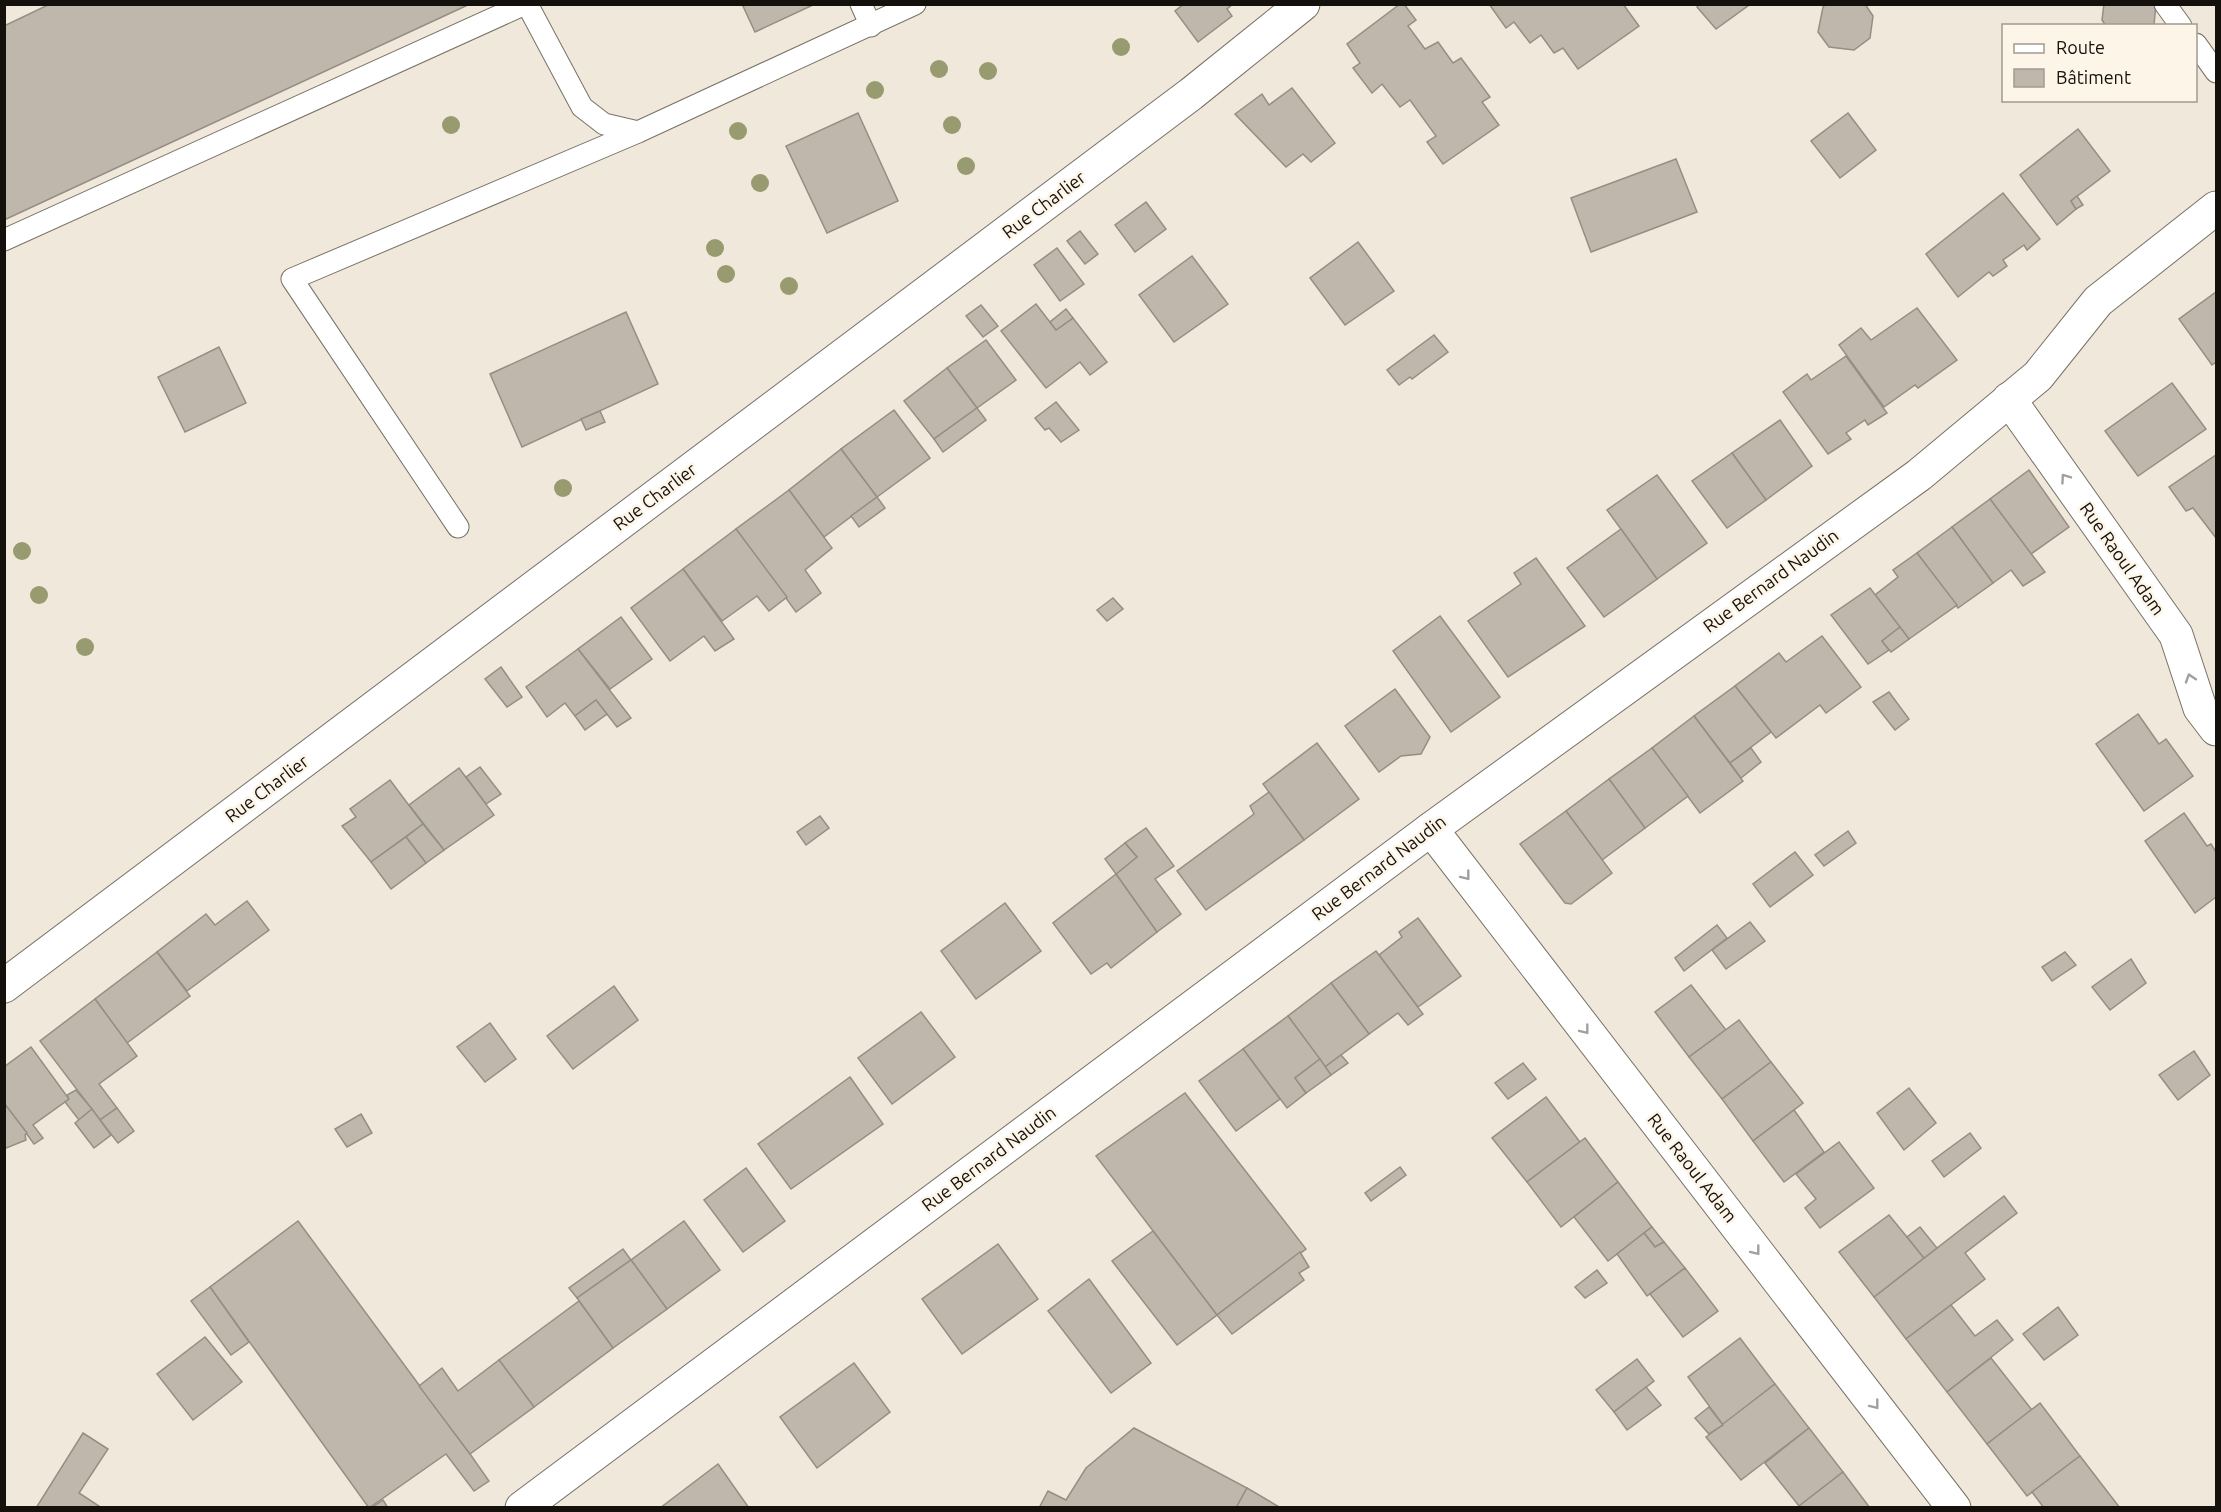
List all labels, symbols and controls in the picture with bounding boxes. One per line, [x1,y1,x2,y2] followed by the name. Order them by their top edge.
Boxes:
[2002,24,2197,102] legend
[2056,37,2105,57] text: Route
[2056,67,2131,87] text: Bâtiment
[998,166,1089,242] street label: Rue Charlier
[609,458,700,534] street label: Rue Charlier
[2061,474,2072,485] one-way arrow
[2077,498,2169,618] street label: Rue Raoul Adam
[1699,524,1842,636] street label: Rue Bernard Naudin
[2185,673,2198,684] one-way arrow
[221,750,312,826] street label: Rue Charlier
[1308,810,1449,924] street label: Rue Bernard Naudin
[1459,869,1470,880] one-way arrow
[1578,1023,1589,1034] one-way arrow
[918,1101,1059,1215] street label: Rue Bernard Naudin
[1644,1109,1741,1226] street label: Rue Raoul Adam
[1748,1244,1759,1255] one-way arrow
[1868,1398,1879,1409] one-way arrow

